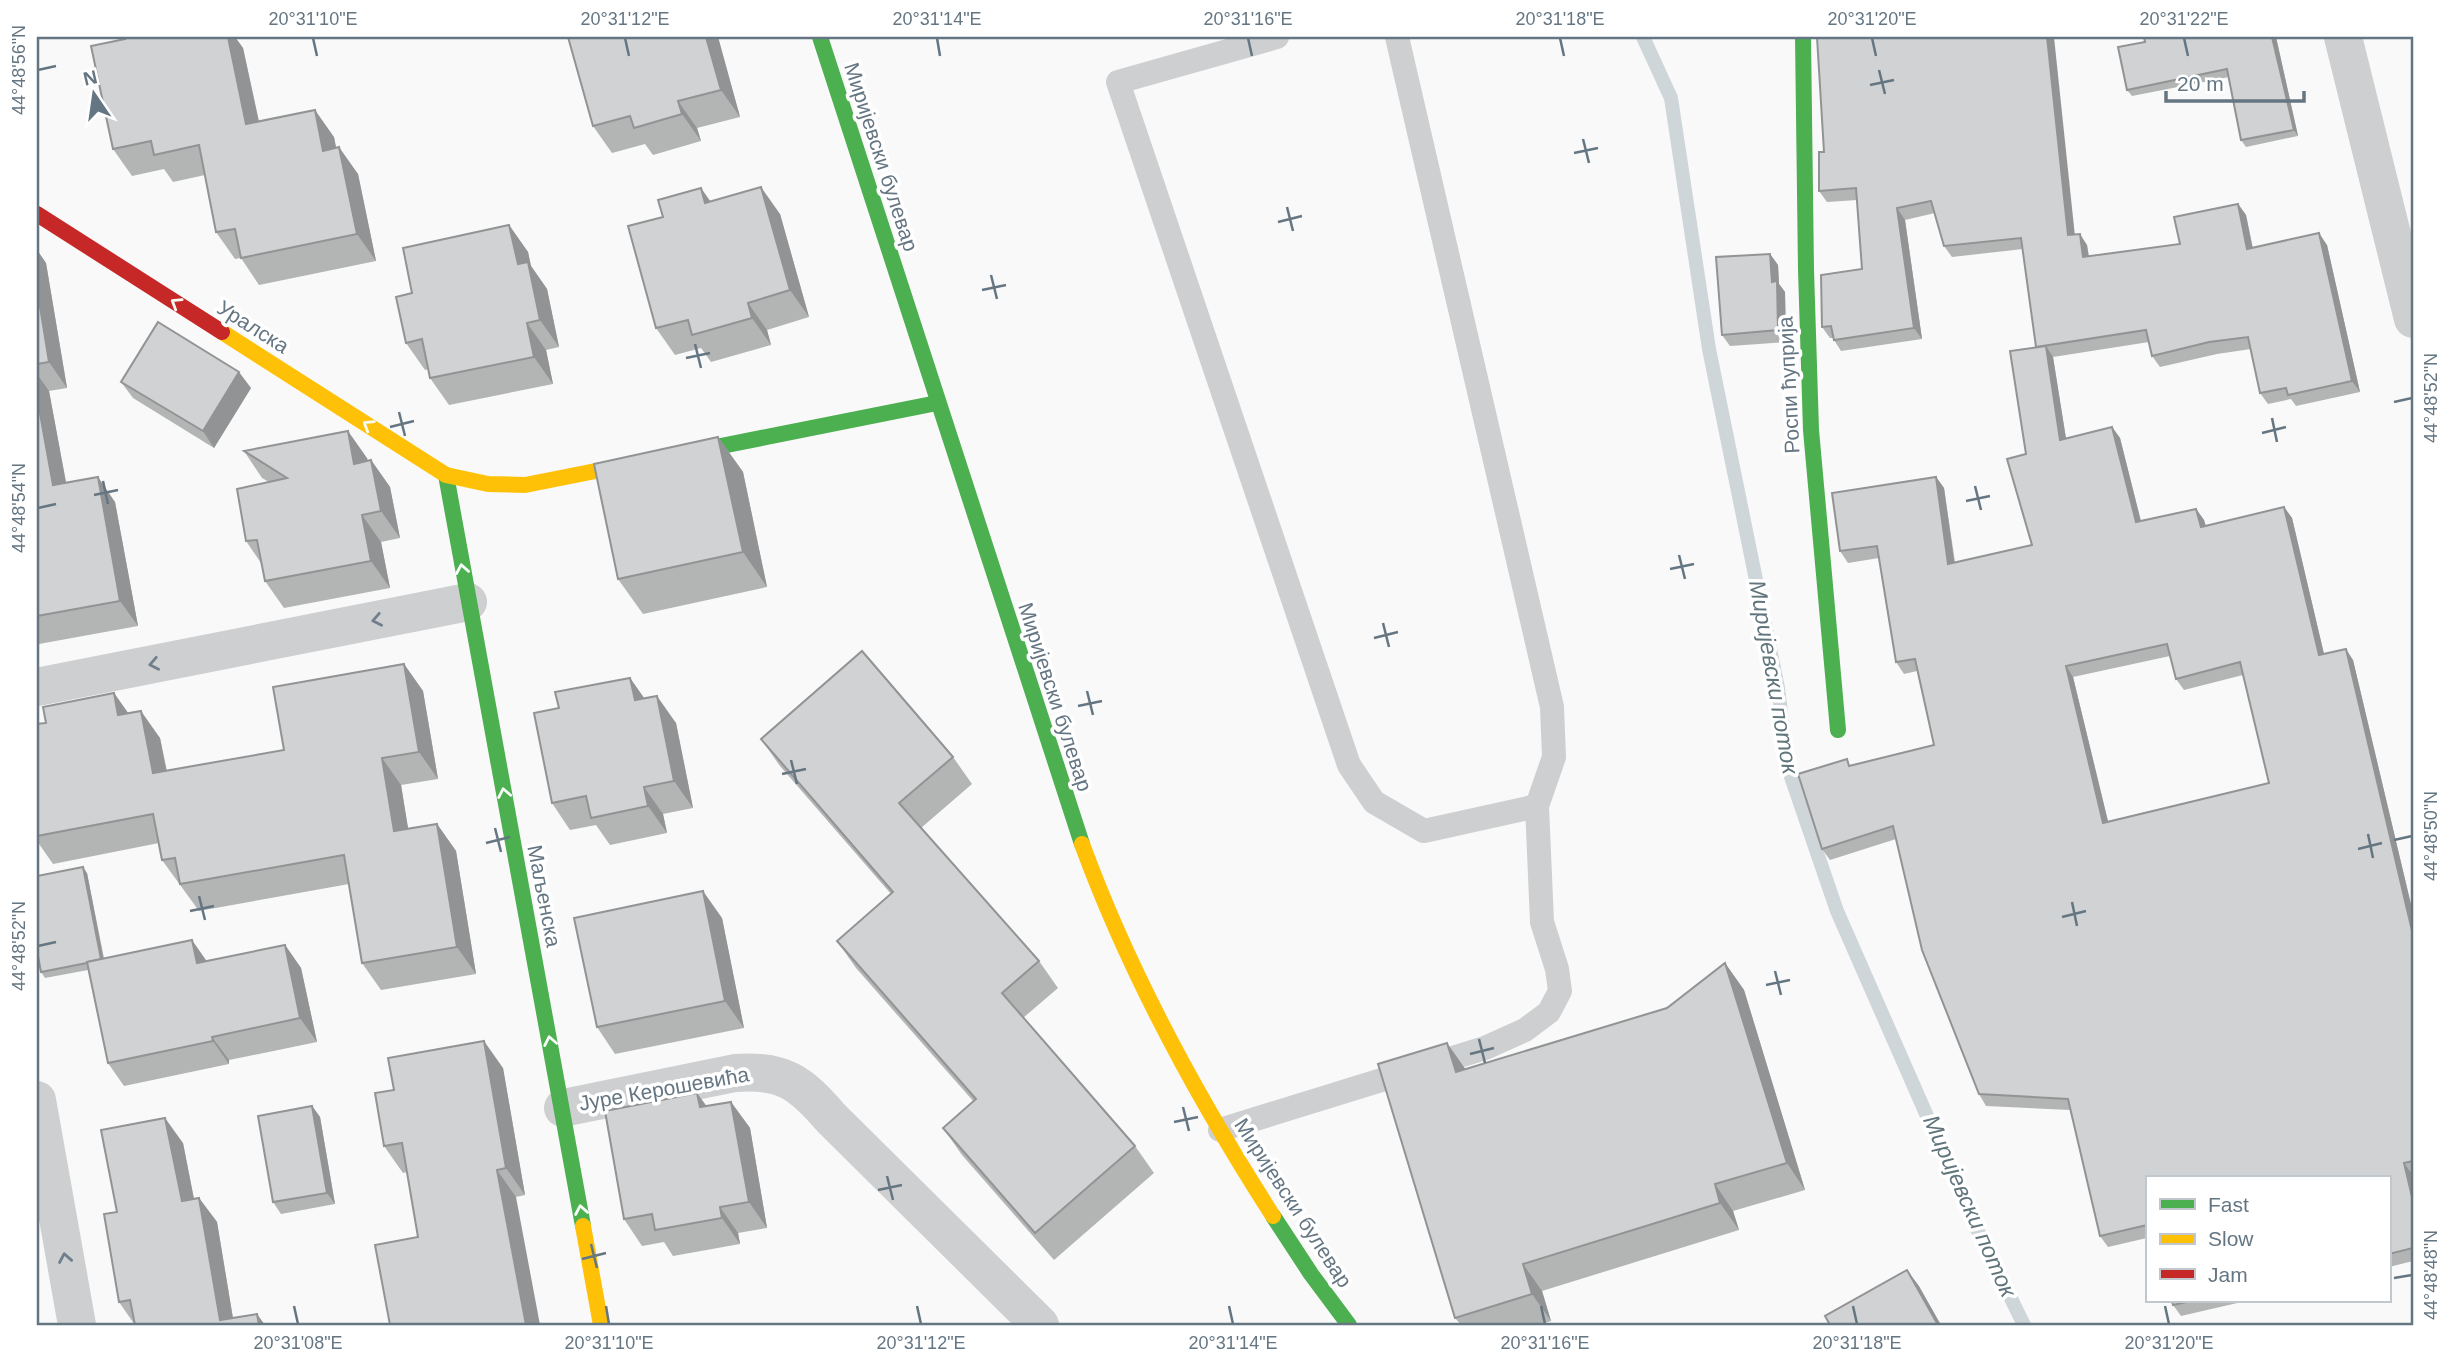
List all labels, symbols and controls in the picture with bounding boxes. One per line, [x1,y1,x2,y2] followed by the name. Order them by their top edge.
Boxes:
[268,9,358,29] text: 20°31'10"E
[580,9,670,29] text: 20°31'12"E
[892,9,982,29] text: 20°31'14"E
[1203,9,1293,29] text: 20°31'16"E
[1515,9,1605,29] text: 20°31'18"E
[1827,9,1917,29] text: 20°31'20"E
[2139,9,2229,29] text: 20°31'22"E
[9,25,29,115] text: 44°48'56"N
[60,60,130,130] north arrow
[840,60,923,254] street label: Миријевски булевар
[2166,60,2305,104] scale bar
[81,66,99,90] text: N
[2177,72,2224,95] text: 20 m
[213,296,293,358] street label: Уралска
[171,298,184,311] one-way arrow
[1773,315,1804,454] street label: Роспи ћуприја
[2421,353,2441,443] text: 44°48'52"N
[363,420,376,433] one-way arrow
[9,463,29,553] text: 44°48'54"N
[455,563,470,575] one-way arrow
[1744,578,1804,777] water label: Миријевски поток
[1014,600,1097,794] street label: Миријевски булевар
[371,612,383,627] one-way arrow
[148,656,160,671] one-way arrow
[497,787,512,799] one-way arrow
[2421,791,2441,881] text: 44°48'50"N
[523,843,566,949] street label: Маљенска
[9,901,29,991] text: 44°48'52"N
[543,1035,558,1047] one-way arrow
[577,1062,751,1115] street label: Јуре Керошевића
[1918,1111,2022,1302] water label: Миријевски поток
[1230,1114,1357,1292] street label: Миријевски булевар
[2146,1176,2390,1302] legend
[2208,1193,2249,1216] text: Fast
[574,1204,589,1216] one-way arrow
[2208,1227,2254,1250] text: Slow
[2421,1230,2441,1320] text: 44°48'48"N
[58,1252,73,1264] one-way arrow
[2208,1263,2248,1286] text: Jam
[253,1333,343,1353] text: 20°31'08"E
[564,1333,654,1353] text: 20°31'10"E
[876,1333,966,1353] text: 20°31'12"E
[1188,1333,1278,1353] text: 20°31'14"E
[1500,1333,1590,1353] text: 20°31'16"E
[1812,1333,1902,1353] text: 20°31'18"E
[2124,1333,2214,1353] text: 20°31'20"E

